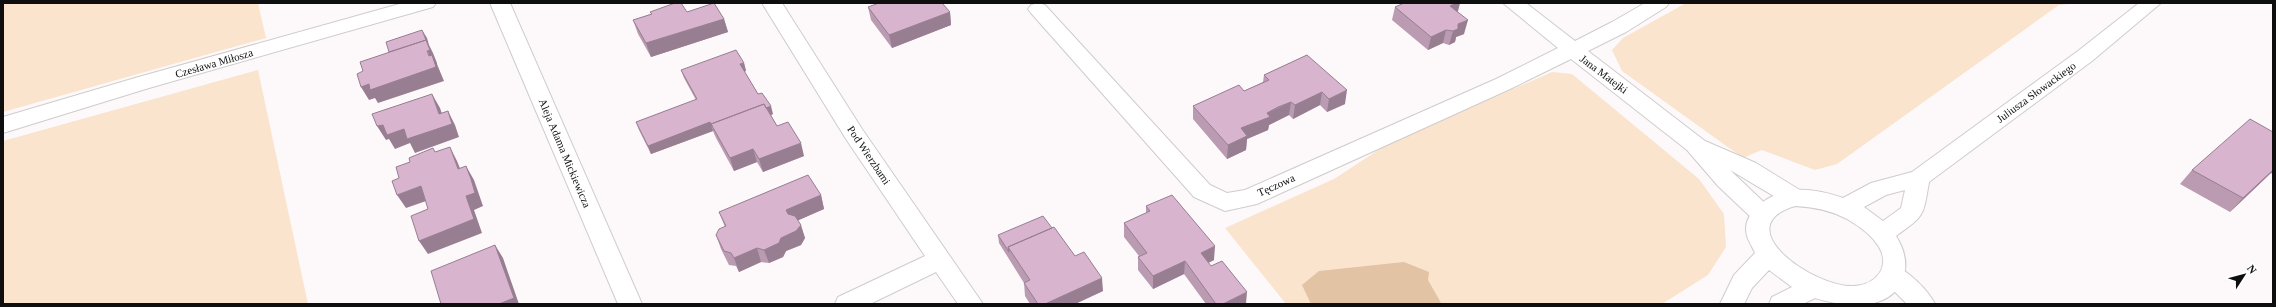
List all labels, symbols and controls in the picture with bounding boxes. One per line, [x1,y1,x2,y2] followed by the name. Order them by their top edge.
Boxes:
[174,46,254,80] street label: Czesława Miłosza
[1578,52,1630,96] street label: Jana Matejki
[1994,59,2078,125] street label: Juliusza Słowackiego
[537,97,593,209] street label: Aleja Adama Mickiewicza
[845,123,893,187] street label: Pod Wierzbami
[1255,171,1297,199] street label: Tęczowa
[2224,255,2264,295] north arrow
[2245,262,2259,276] text: N

